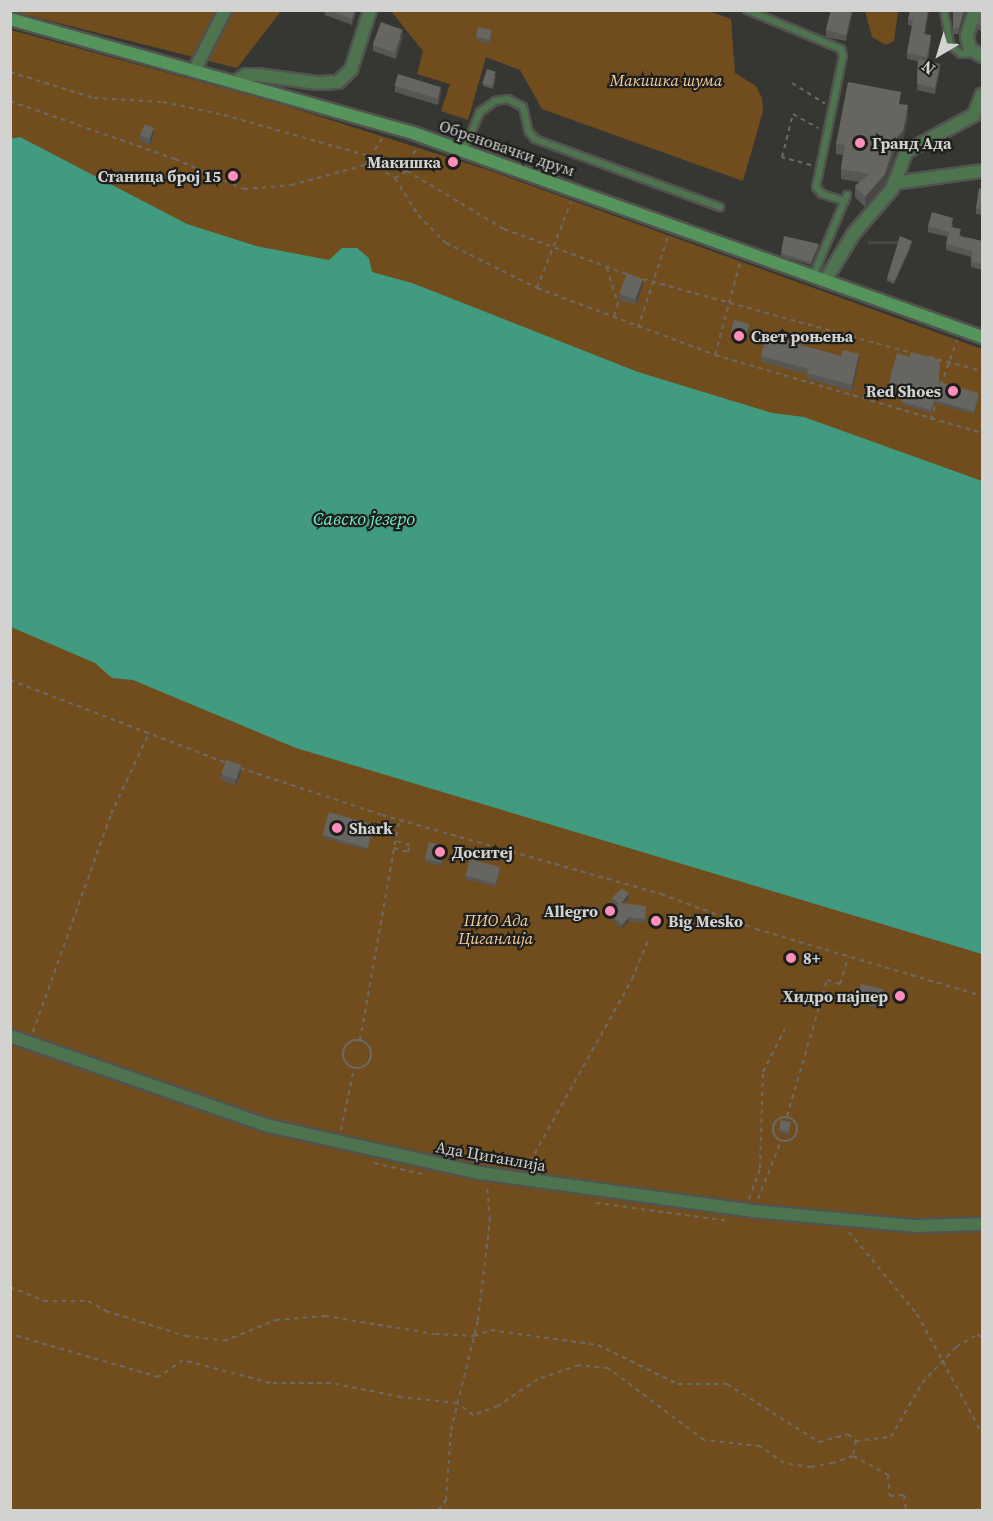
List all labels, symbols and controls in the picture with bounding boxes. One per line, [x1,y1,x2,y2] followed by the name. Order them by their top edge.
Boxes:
[909,24,969,84] north arrow
[917,56,939,80] text: N
[610,70,722,90] park label: Макишка шума
[437,116,577,180] street label: Обреновачки друм
[872,133,951,153] place label: Гранд Ада
[853,136,867,150] marker: Гранд Ада
[367,152,441,172] place label: Макишка
[446,155,460,169] marker: Макишка
[98,166,221,186] place label: Станица број 15
[226,169,240,183] marker: Станица број 15
[751,326,853,346] place label: Свет роњења
[732,329,746,343] marker: Свет роњења
[866,381,941,401] place label: Red Shoes
[946,384,960,398] marker: Red Shoes
[313,508,415,530] water label: Савско језеро
[349,818,392,838] place label: Shark
[330,821,344,835] marker: Shark
[452,842,513,862] place label: Доситеј
[433,845,447,859] marker: Доситеј
[544,901,598,921] place label: Allegro
[603,904,617,918] marker: Allegro
[459,910,533,948] park label: ПИО Ада Циганлија
[668,911,743,931] place label: Big Mesko
[649,914,663,928] marker: Big Mesko
[803,948,820,968] place label: 8+
[784,951,798,965] marker: 8+
[783,986,888,1006] place label: Хидро пајпер
[893,989,907,1003] marker: Хидро пајпер
[434,1137,548,1175] street label: Ада Циганлија

